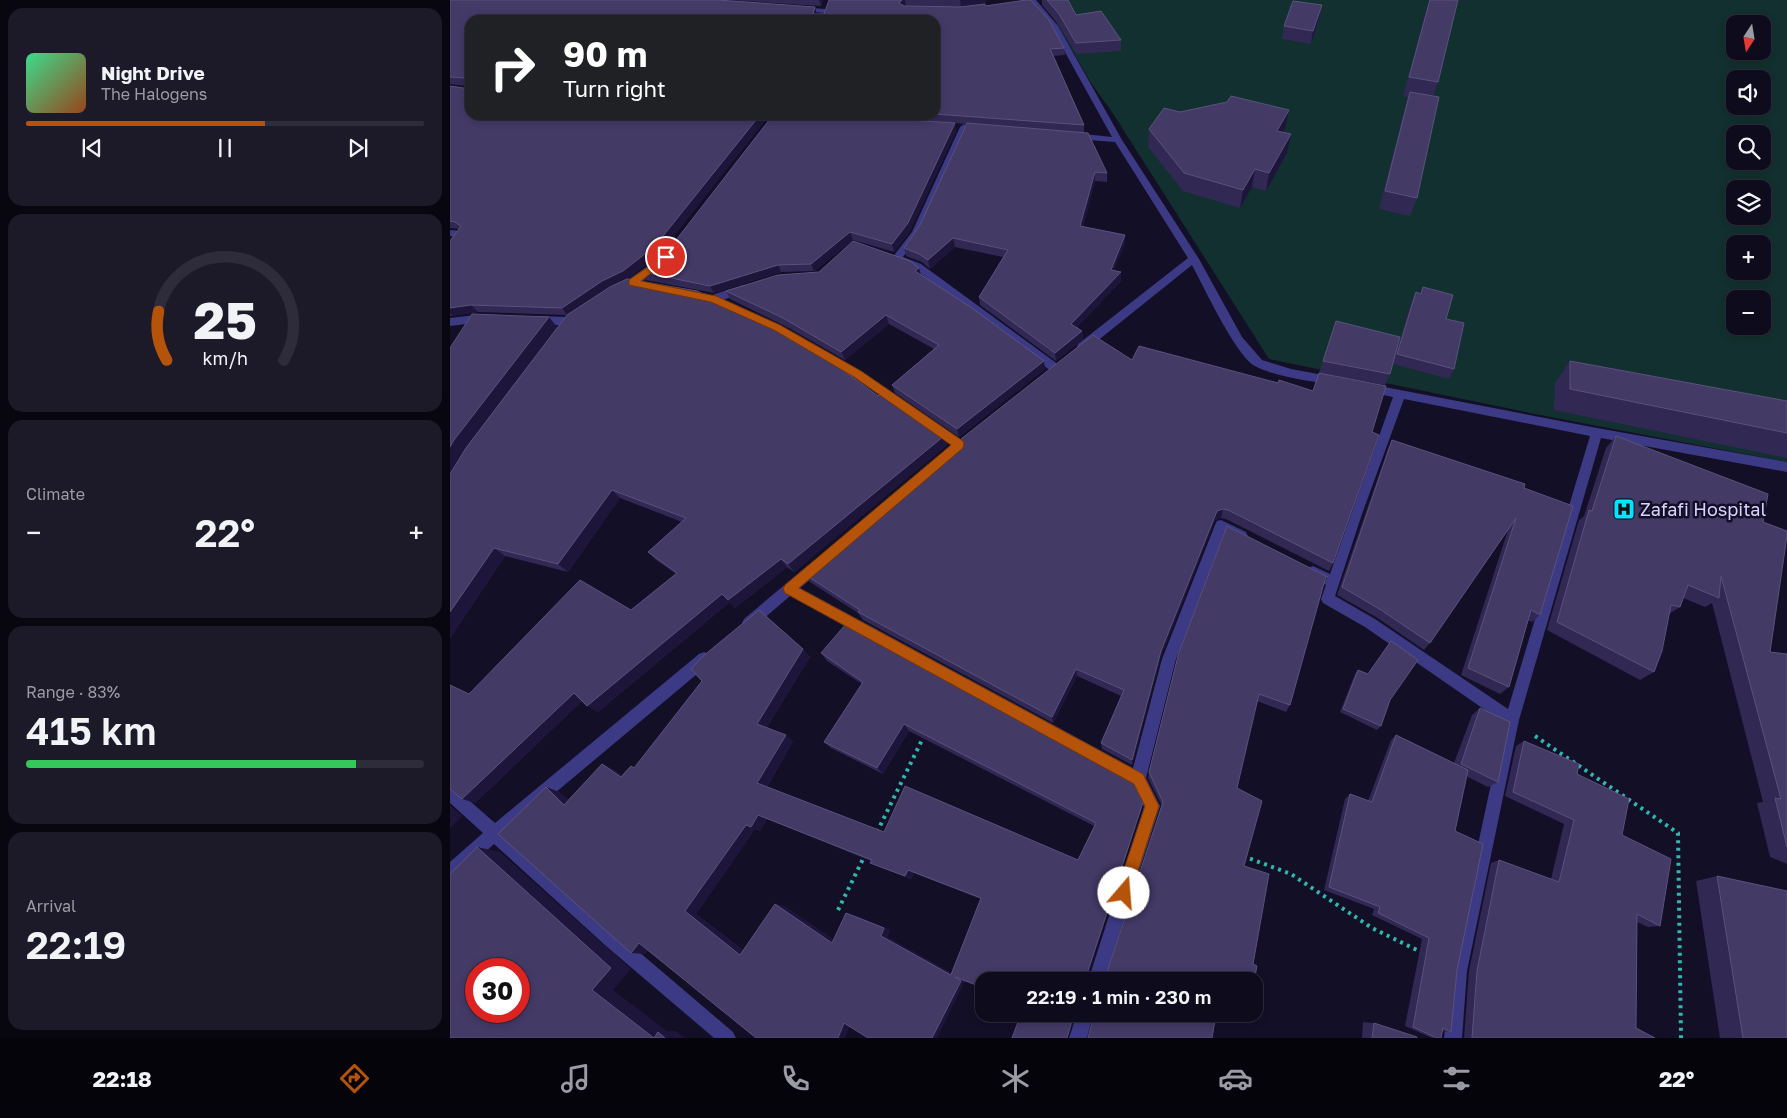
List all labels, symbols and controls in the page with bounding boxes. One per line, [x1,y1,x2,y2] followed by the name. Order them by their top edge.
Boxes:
[1726,15,1771,60] north arrow
[1726,15,1771,335] map controls
[563,33,647,75] text: 90 m
[480,35,545,100] icon: right
[101,61,205,84] text: Night Drive
[1726,70,1771,115] button: sound
[563,75,666,102] text: Turn right
[101,84,207,104] text: The Halogens
[1726,125,1771,170] button: search
[78,134,106,162] icon: previous
[211,134,239,162] icon: pause
[344,134,372,162] icon: next
[1726,180,1771,225] button: layers
[1726,235,1771,280] button: +
[645,236,687,278] pin
[652,243,680,271] icon: arrive
[193,288,257,350] text: 25
[1726,290,1771,335] button: −
[202,347,248,369] text: km/h
[26,484,85,504] text: Climate
[1612,497,1636,521] hospital icon: Zafafi Hospital
[1640,498,1767,520] place label: Zafafi Hospital
[195,510,255,555] text: 22°
[26,516,41,549] text: −
[409,516,424,549] text: +
[26,682,120,702] text: Range · 83%
[26,708,156,753] text: 415 km
[1097,866,1149,918] position arrow
[26,896,76,916] text: Arrival
[26,922,126,967] text: 22:19
[465,958,530,1023] speed limit sign: 30
[1027,985,1211,1008] text: 22:19 · 1 min · 230 m
[337,1061,372,1096] icon: directions
[558,1061,593,1096] icon: music
[778,1061,813,1096] icon: phone
[998,1061,1033,1096] icon: climate
[1218,1061,1253,1096] icon: car
[1439,1061,1474,1096] icon: filters
[93,1065,152,1092] text: 22:18
[1659,1065,1694,1092] text: 22°

